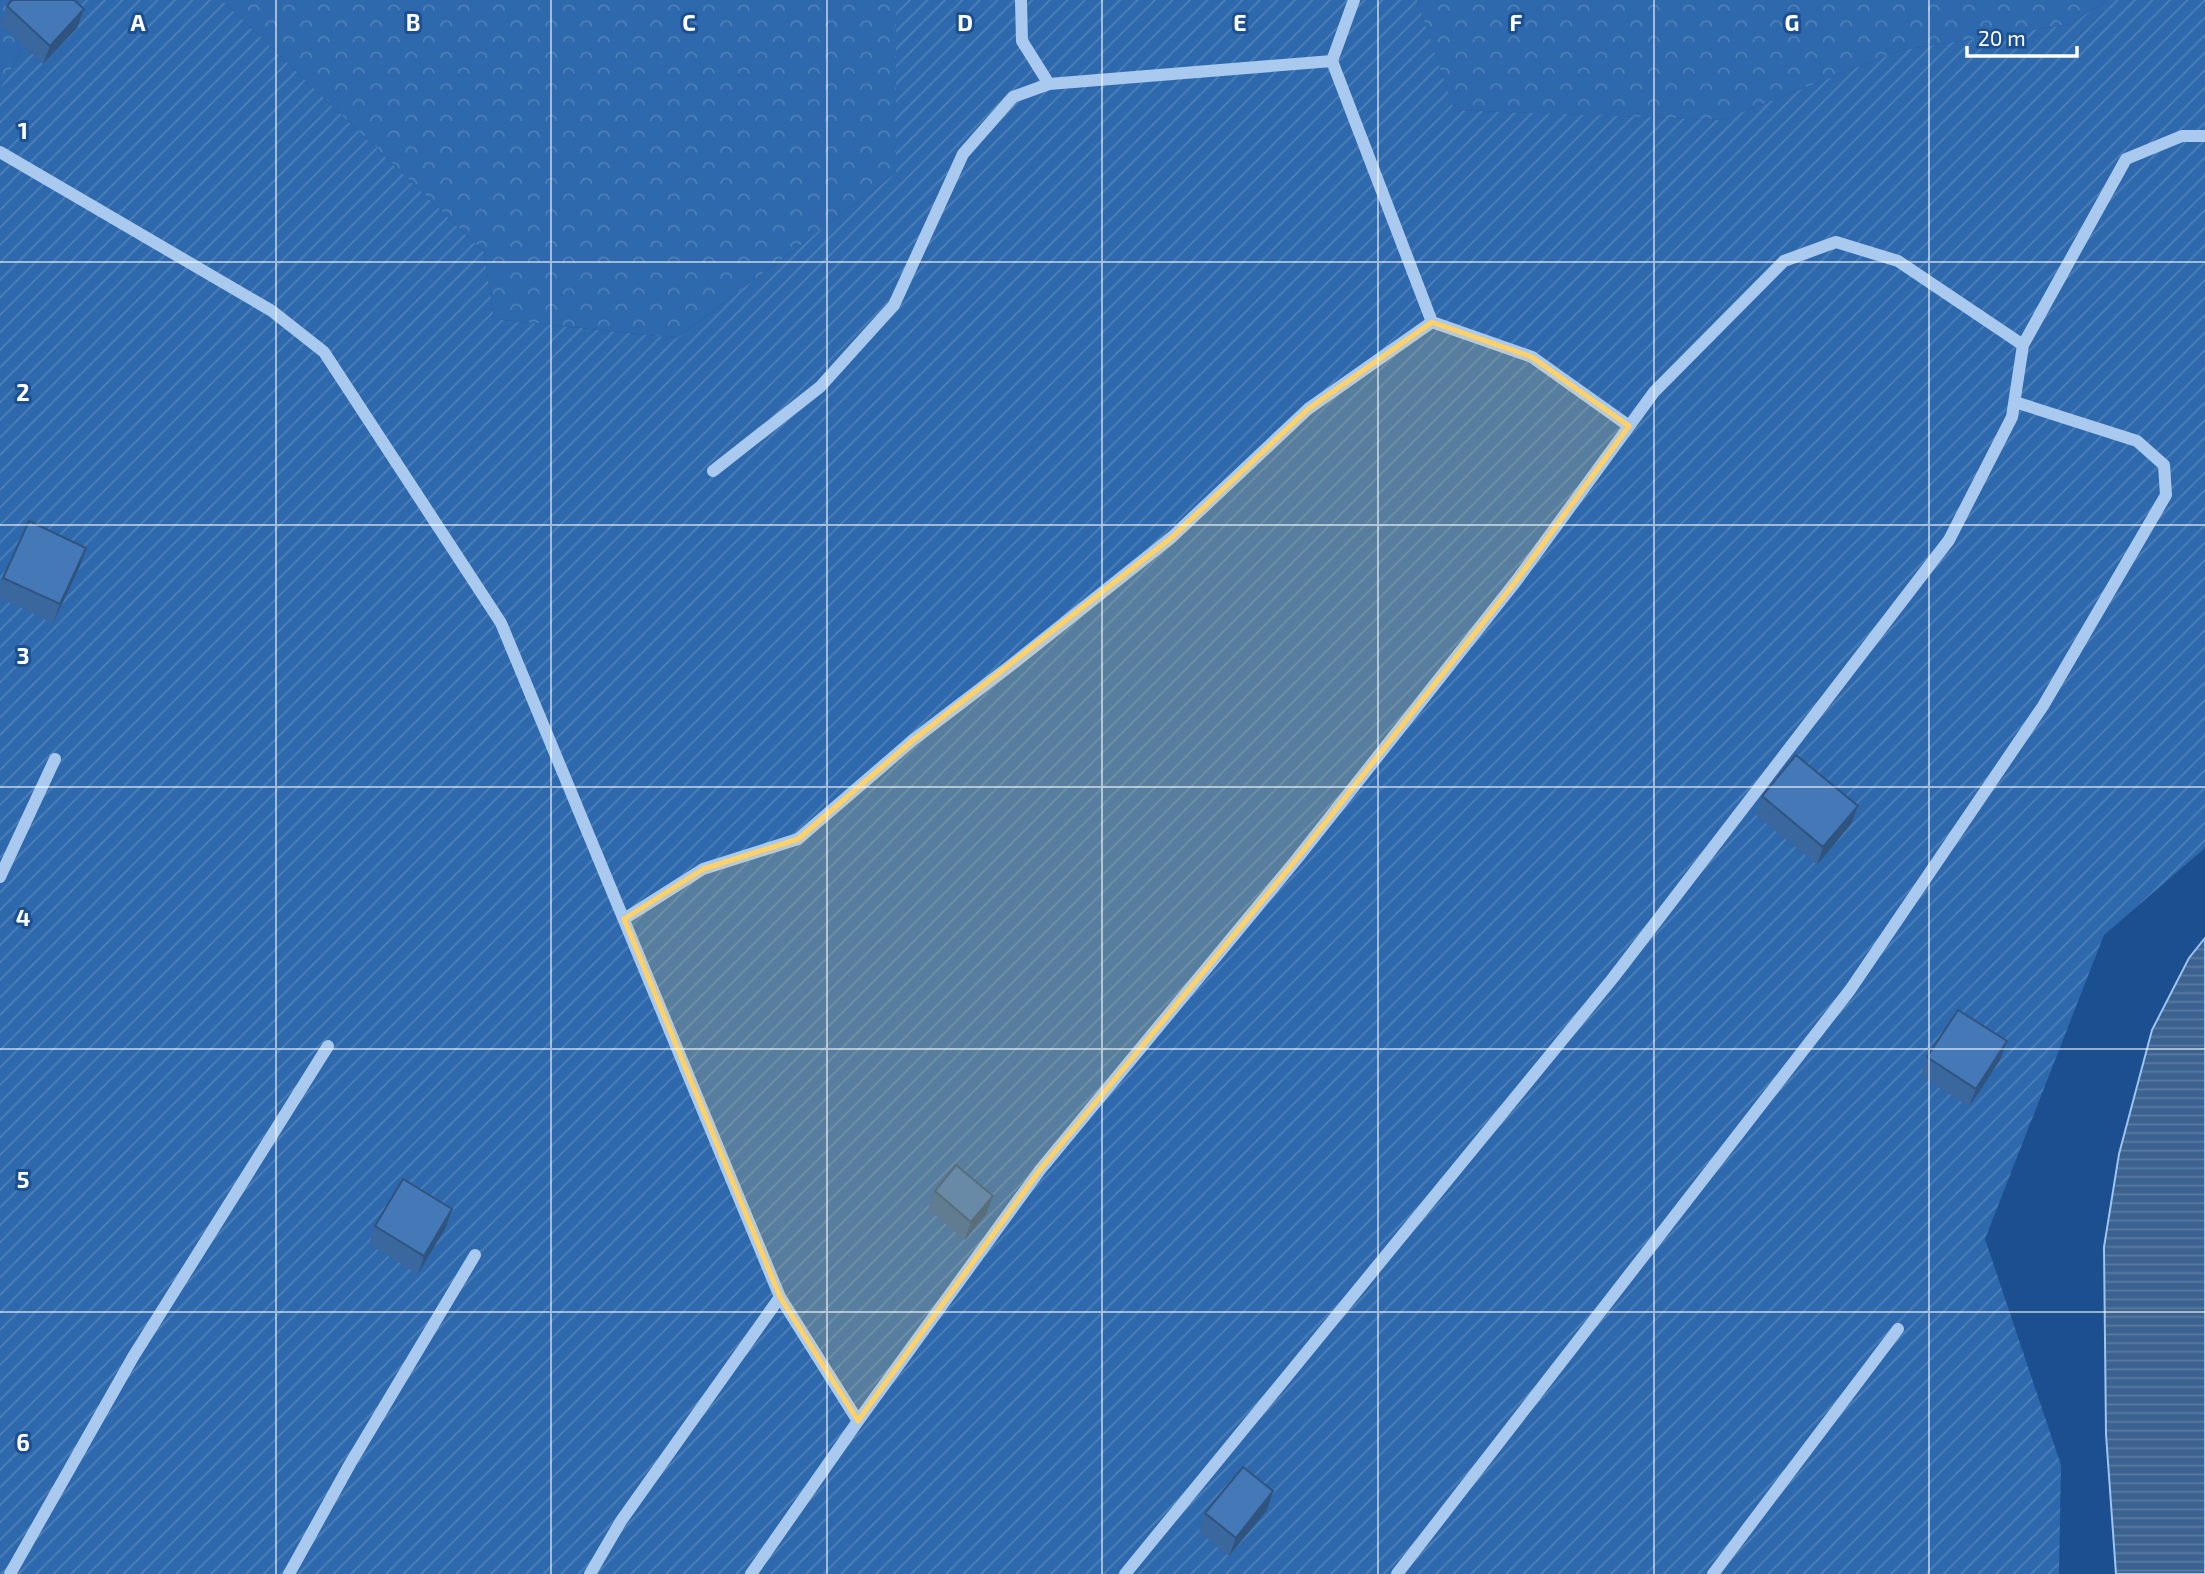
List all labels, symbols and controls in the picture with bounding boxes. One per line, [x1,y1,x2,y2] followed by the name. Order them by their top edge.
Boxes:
[130,8,146,36] text: A
[406,8,420,36] text: B
[682,8,696,36] text: C
[957,8,973,36] text: D
[1233,8,1247,36] text: E
[1510,8,1523,36] text: F
[1785,8,1799,36] text: G
[1967,14,2077,58] scale bar
[1978,25,2026,50] text: 20 m
[18,116,28,144] text: 1
[16,378,30,406] text: 2
[16,641,30,669] text: 3
[16,903,30,931] text: 4
[17,1165,29,1193] text: 5
[16,1428,30,1456] text: 6

